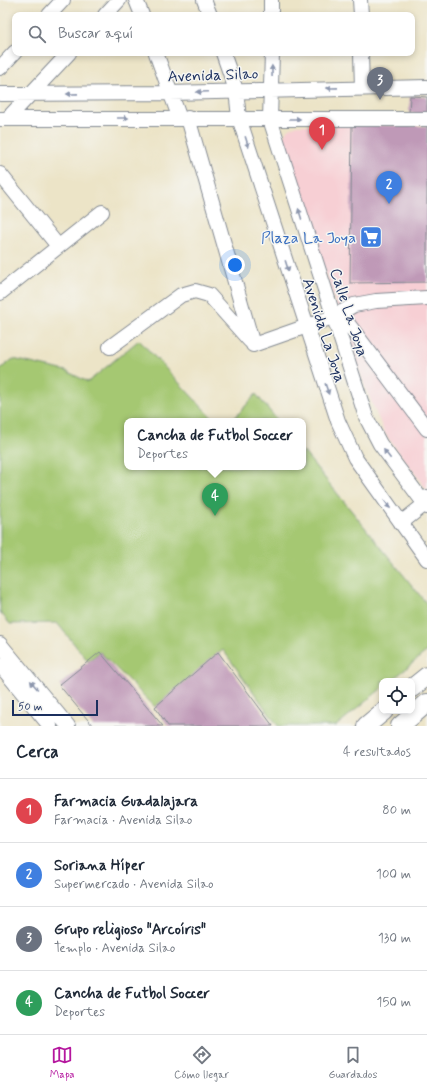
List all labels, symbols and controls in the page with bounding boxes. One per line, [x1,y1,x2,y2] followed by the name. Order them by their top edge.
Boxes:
[12,12,415,56] search box
[26,23,48,45] icon: search
[58,24,133,44] text: Buscar aquí
[167,63,259,88] street label: Avenida Silao
[269,64,275,77] one-way arrow
[367,67,393,100] pin: 3
[325,85,338,91] one-way arrow
[196,88,208,95] one-way arrow
[65,91,78,97] one-way arrow
[117,115,130,121] one-way arrow
[289,116,302,122] one-way arrow
[309,117,335,150] pin: 1
[244,136,250,148] one-way arrow
[376,171,402,204] pin: 2
[297,207,303,219] one-way arrow
[358,224,384,250] supermarket icon: Plaza La Joya
[261,228,356,249] place label: Plaza La Joya
[225,255,245,275] your location
[284,260,290,272] one-way arrow
[324,266,373,359] street label: Calle La Joya
[297,275,350,386] street label: Avenida La Joya
[325,384,331,396] one-way arrow
[124,418,306,470] popup
[137,426,293,446] text: Cancha de Futbol Soccer
[137,446,188,463] text: Deportes
[382,448,391,459] one-way arrow
[202,483,228,516] pin: 4
[383,498,391,509] one-way arrow
[379,678,415,714] map controls
[379,678,415,714] button: locate
[30,680,39,691] one-way arrow
[12,698,98,717] scale bar
[18,700,43,714] text: 50 m
[16,741,59,763] text: Cerca
[343,744,411,761] text: 4 resultados
[54,792,198,812] text: Farmacia Guadalajara
[26,802,32,819] text: 1
[382,802,411,819] text: 80 m
[54,812,192,829] text: Farmacia · Avenida Silao
[54,856,144,876] text: Soriana Híper
[26,866,32,883] text: 2
[376,866,411,883] text: 100 m
[54,876,213,893] text: Supermercado · Avenida Silao
[54,920,206,940] text: Grupo religioso "Arcoíris"
[26,930,32,947] text: 3
[378,930,411,947] text: 130 m
[54,940,175,957] text: Templo · Avenida Silao
[54,984,210,1004] text: Cancha de Futbol Soccer
[25,994,33,1011] text: 4
[377,994,411,1011] text: 150 m
[54,1004,105,1021] text: Deportes
[50,1044,75,1082] tab: Mapa
[174,1044,229,1082] tab: Cómo llegar
[328,1044,377,1082] tab: Guardados

